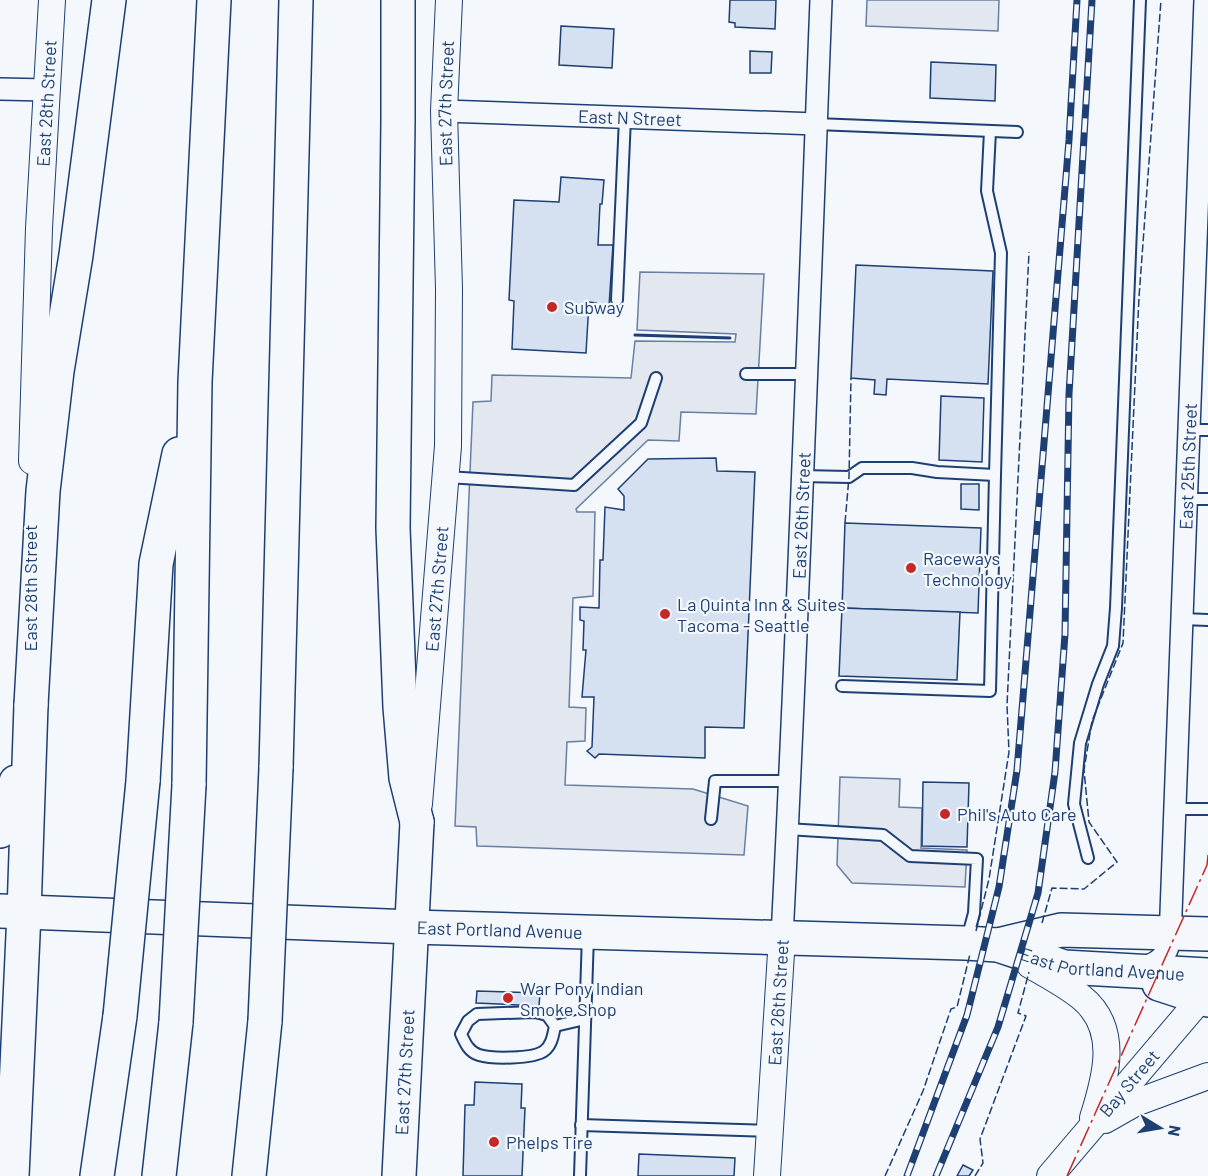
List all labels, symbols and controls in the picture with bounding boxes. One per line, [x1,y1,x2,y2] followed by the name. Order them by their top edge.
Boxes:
[32,39,61,167] street label: East 28th Street
[433,40,458,167] street label: East 27th Street
[578,105,682,130] street label: East N Street
[564,296,624,318] place label: Subway
[545,300,559,314] marker: Subway
[1174,402,1201,530] street label: East 25th Street
[788,452,815,579] street label: East 26th Street
[19,525,41,651] street label: East 28th Street
[420,525,452,652] street label: East 27th Street
[923,547,1012,590] place label: Raceways Technology
[904,561,918,575] marker: Raceways Technology
[677,593,846,636] place label: La Quinta Inn & Suites Tacoma - Seattle
[658,607,672,621] marker: La Quinta Inn & Suites Tacoma - Seattle
[957,803,1077,825] place label: Phil's Auto Care
[938,807,952,821] marker: Phil's Auto Care
[416,916,583,943] street label: East Portland Avenue
[763,938,793,1066] street label: East 26th Street
[1018,942,1185,985] street label: East Portland Avenue
[520,977,643,1020] place label: War Pony Indian Smoke Shop
[501,991,515,1005] marker: War Pony Indian Smoke Shop
[390,1009,418,1136] street label: East 27th Street
[1094,1045,1164,1121] street label: Bay Street
[1130,1098,1190,1158] north arrow
[1165,1124,1186,1138] text: N
[506,1131,593,1153] place label: Phelps Tire
[487,1135,501,1149] marker: Phelps Tire

